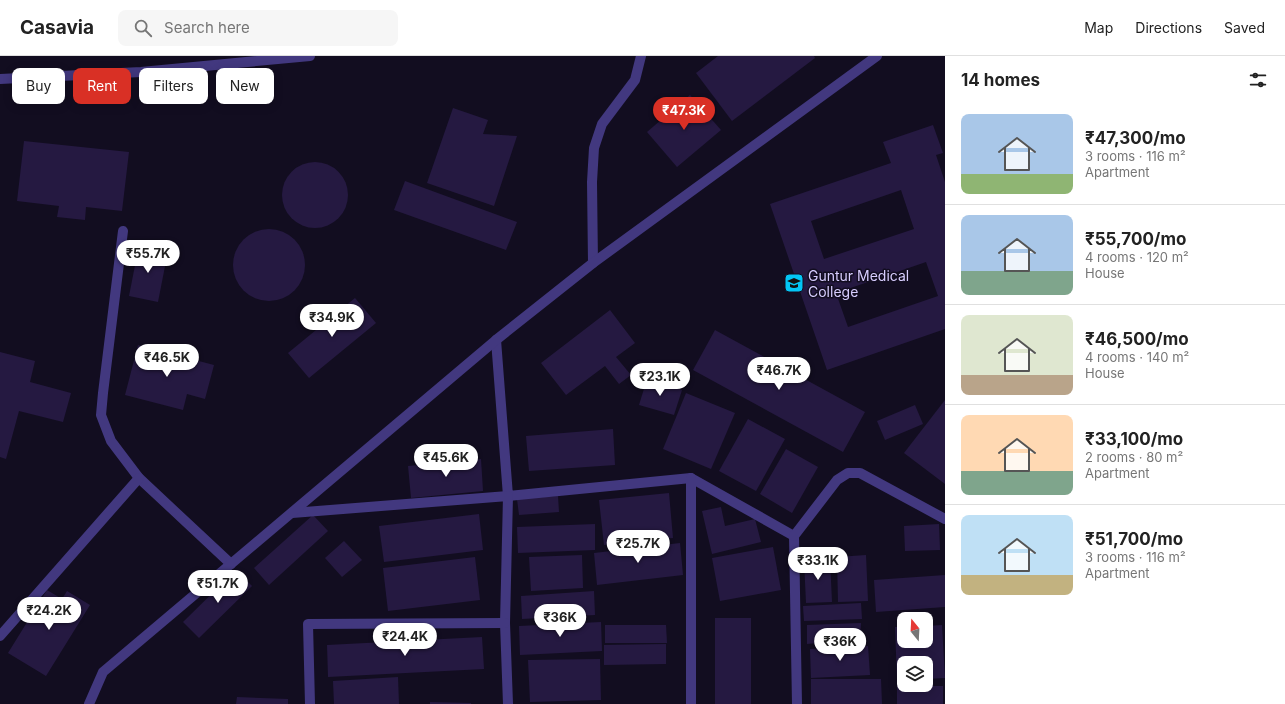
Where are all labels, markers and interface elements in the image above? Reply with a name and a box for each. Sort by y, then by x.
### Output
search box [118,10,398,46]
text: Casavia [20,16,94,39]
icon: search [132,17,154,39]
text: Search here [164,18,250,37]
text: Map [1084,19,1113,36]
text: Directions [1135,19,1202,36]
text: Saved [1224,19,1265,36]
chip: Buy [12,68,65,104]
chip: Rent [73,68,131,104]
chip: Filters [139,68,208,104]
chip: New [216,68,274,104]
icon: filters [1247,69,1269,91]
text: 14 homes [961,70,1040,90]
pin: ₹47.3K [651,97,717,131]
text: ₹47.3K [662,102,706,118]
text: ₹47,300/mo [1085,128,1186,148]
icon: home [993,130,1041,178]
text: 3 rooms · 116 m² [1085,148,1186,164]
text: Apartment [1085,164,1150,180]
text: ₹55,700/mo [1085,229,1186,249]
icon: home [993,231,1041,279]
pin: ₹55.7K [115,240,181,274]
text: ₹55.7K [126,245,170,261]
text: 4 rooms · 120 m² [1085,249,1189,265]
text: House [1085,265,1125,281]
place label: Guntur Medical College [808,267,909,300]
school or university icon: Guntur Medical College [783,272,805,294]
pin: ₹34.9K [299,304,365,338]
text: ₹34.9K [309,309,355,325]
text: ₹46,500/mo [1085,329,1189,349]
icon: home [993,331,1041,379]
pin: ₹46.5K [134,344,200,378]
text: ₹46.5K [144,349,190,365]
text: 4 rooms · 140 m² [1085,349,1189,365]
pin: ₹46.7K [746,357,812,391]
text: ₹46.7K [756,362,802,378]
pin: ₹23.1K [627,363,693,397]
text: House [1085,365,1125,381]
text: ₹23.1K [639,368,681,384]
text: ₹33,100/mo [1085,429,1183,449]
icon: home [993,431,1041,479]
pin: ₹45.6K [413,444,479,478]
text: ₹45.6K [423,449,469,465]
text: 2 rooms · 80 m² [1085,449,1183,465]
text: Apartment [1085,465,1150,481]
text: ₹51,700/mo [1085,529,1183,549]
pin: ₹25.7K [605,530,671,564]
icon: home [993,531,1041,579]
text: ₹25.7K [616,535,660,551]
pin: ₹33.1K [785,547,851,581]
text: 3 rooms · 116 m² [1085,549,1186,565]
text: ₹33.1K [797,552,839,568]
text: Apartment [1085,565,1150,581]
pin: ₹51.7K [185,570,251,604]
text: ₹51.7K [197,575,239,591]
pin: ₹24.2K [16,597,82,631]
text: ₹24.2K [26,602,72,618]
pin: ₹36K [536,604,584,638]
text: ₹36K [543,609,577,625]
north arrow [897,612,933,648]
map controls [897,612,933,692]
pin: ₹24.4K [372,623,438,657]
text: ₹24.4K [382,628,428,644]
pin: ₹36K [816,628,864,662]
text: ₹36K [823,633,857,649]
button: layers [897,656,933,692]

